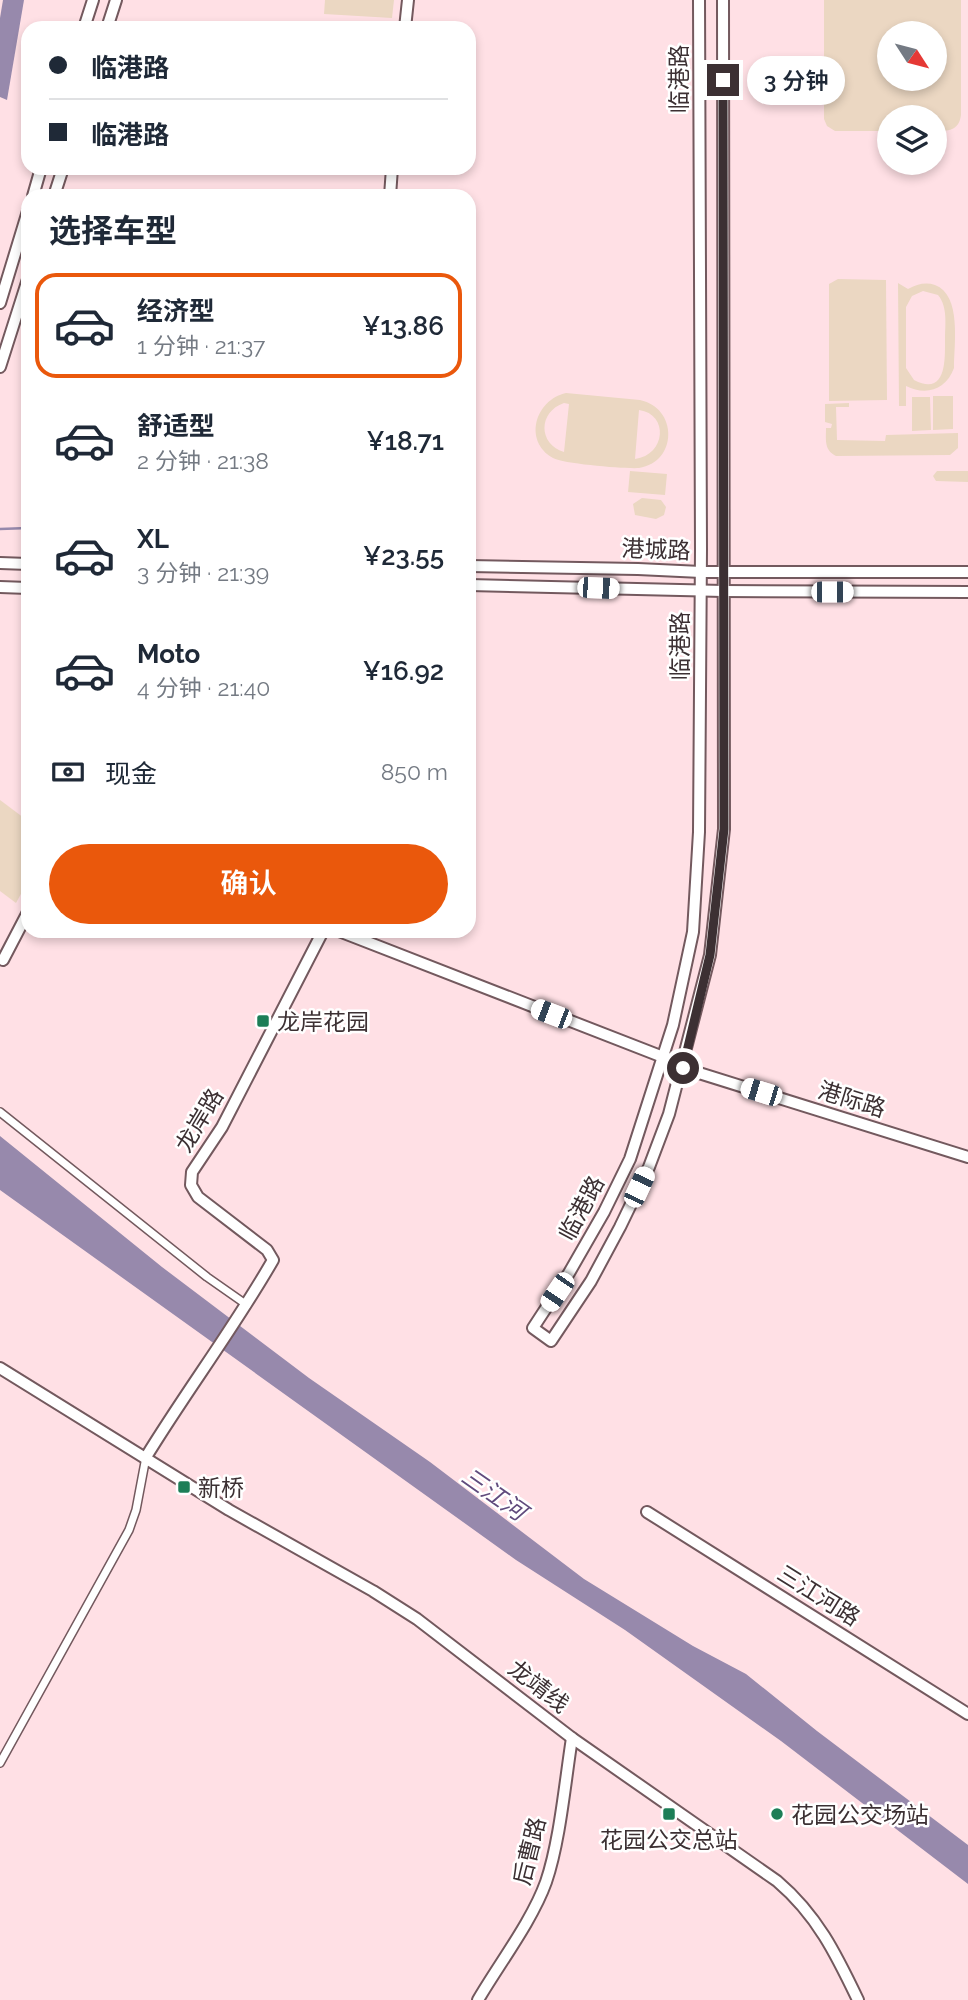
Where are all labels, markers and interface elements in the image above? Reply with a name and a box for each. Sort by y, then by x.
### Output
north arrow [877,21,947,91]
map controls [877,21,947,175]
street label: 临港路 [665,45,692,114]
text: 临港路 [91,53,169,83]
callout: 3 分钟 [748,56,846,104]
route end [707,64,739,96]
text: 3 分钟 [764,67,828,94]
button: layers [877,105,947,175]
text: 临港路 [91,120,169,150]
text: 选择车型 [49,212,177,249]
icon: car [53,294,116,357]
text: 经济型 [137,296,215,326]
text: ¥13.86 [362,311,444,341]
text: 1 分钟 · 21:37 [137,332,265,359]
icon: car [53,409,116,472]
text: 舒适型 [137,411,215,441]
text: ¥18.71 [366,426,444,456]
text: 2 分钟 · 21:38 [137,447,269,474]
icon: car [53,524,116,587]
text: XL [137,524,169,554]
street label: 港城路 [621,534,691,564]
text: ¥23.55 [363,541,444,571]
text: 3 分钟 · 21:39 [137,559,269,586]
car [577,577,620,599]
car [812,582,854,603]
street label: 临港路 [666,612,693,681]
icon: car [53,639,116,702]
text: Moto [137,639,200,669]
text: ¥16.92 [363,656,444,686]
text: 4 分钟 · 21:40 [137,674,270,701]
icon: cash [49,753,87,791]
text: 850 m [381,758,448,785]
text: 现金 [105,759,157,789]
button: 确认 [49,844,448,924]
car [528,997,575,1031]
place label: 龙岸花园 [277,1008,369,1035]
marker: 龙岸花园 [255,1013,271,1029]
route start [667,1052,699,1084]
car [738,1076,785,1108]
street label: 港际路 [815,1076,889,1122]
street label: 龙岸路 [170,1083,228,1157]
car [621,1164,658,1210]
street label: 临港路 [553,1171,609,1245]
car [537,1269,578,1315]
water label: 三江河 [456,1461,535,1529]
place label: 新桥 [198,1474,244,1501]
marker: 新桥 [176,1479,192,1495]
street label: 三江河路 [773,1559,865,1631]
street label: 龙靖线 [504,1654,574,1718]
place label: 花园公交场站 [791,1801,929,1828]
marker: 花园公交总站 [661,1806,677,1822]
marker: 花园公交场站 [769,1806,785,1822]
street label: 后曹路 [508,1814,550,1888]
place label: 花园公交总站 [600,1826,738,1853]

